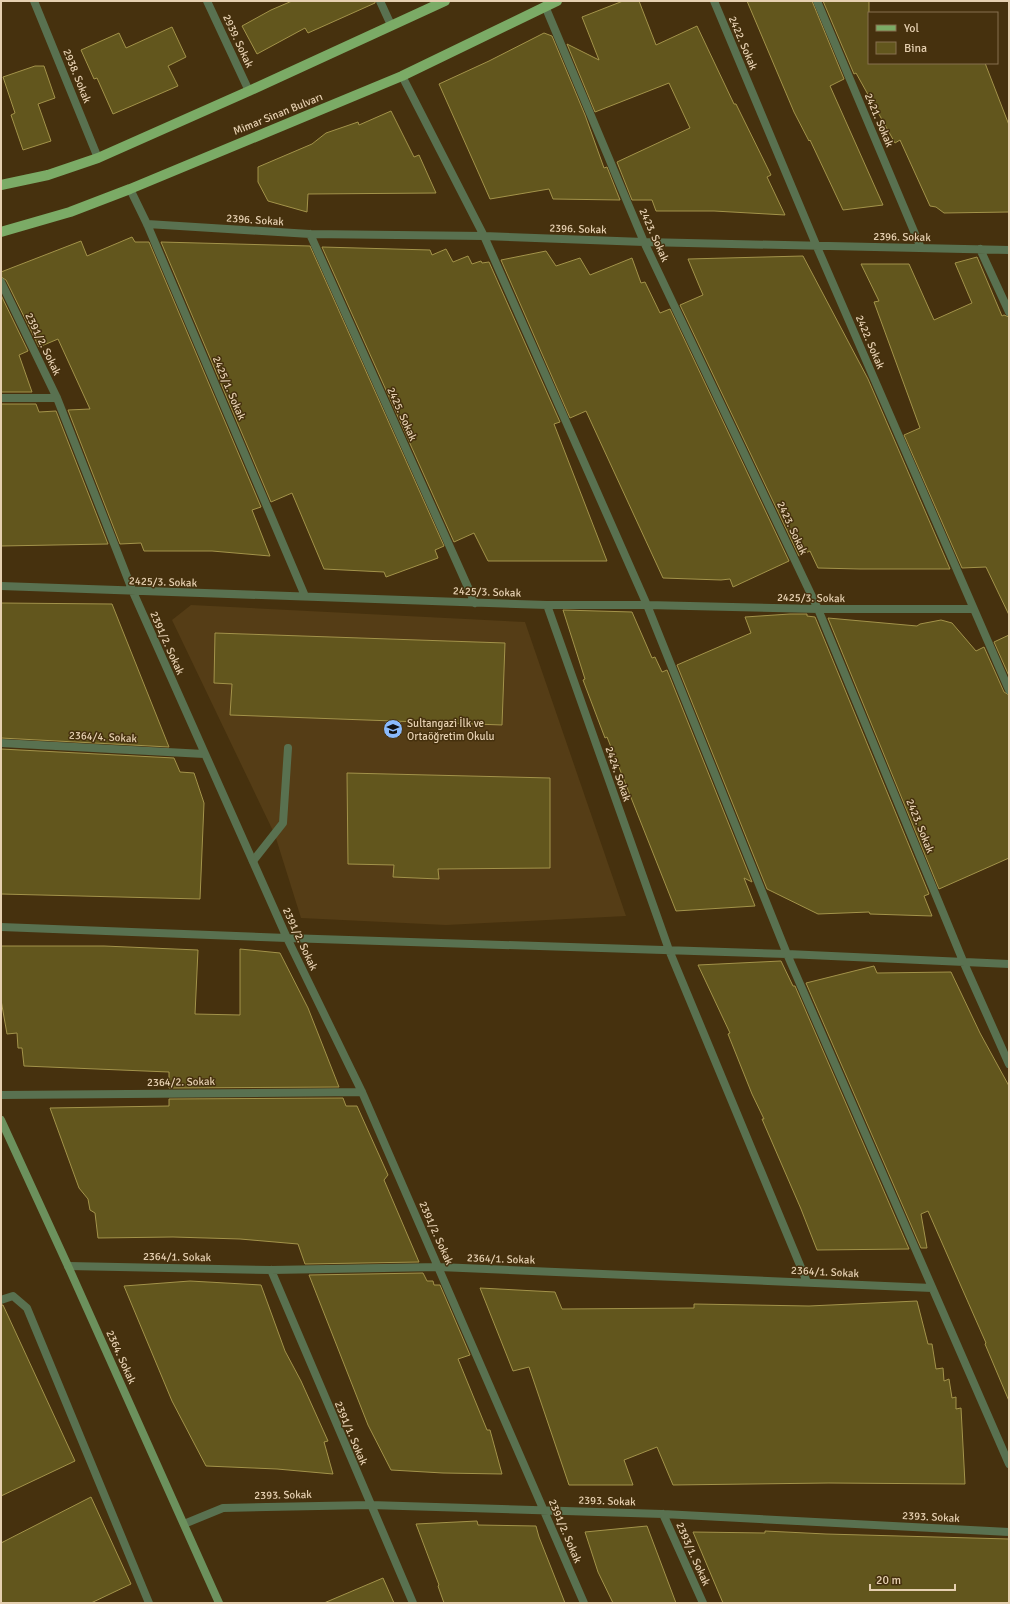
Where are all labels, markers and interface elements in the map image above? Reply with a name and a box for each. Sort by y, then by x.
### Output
street label: 2939. Sokak [220,12,256,70]
legend [868,12,998,64]
street label: 2422. Sokak [726,14,760,72]
text: Yol [904,21,920,36]
text: Bina [904,41,927,56]
street label: 2938. Sokak [60,47,94,106]
street label: Mimar Sinan Bulvarı [231,90,325,138]
street label: 2421. Sokak [862,91,896,149]
street label: 2423. Sokak [636,206,672,264]
street label: 2396. Sokak [226,212,285,229]
street label: 2396. Sokak [549,222,607,237]
street label: 2396. Sokak [873,230,931,244]
street label: 2391/2. Sokak [22,311,64,378]
street label: 2422. Sokak [853,313,887,371]
street label: 2425/1. Sokak [210,354,248,422]
street label: 2425. Sokak [384,385,420,443]
street label: 2423. Sokak [774,499,810,557]
street label: 2425/3. Sokak [129,574,198,590]
street label: 2425/3. Sokak [453,584,522,600]
street label: 2425/3. Sokak [777,591,846,605]
street label: 2391/2. Sokak [147,609,187,677]
place label: Sultangazi İlk ve Ortaöğretim Okulu [407,716,495,743]
school or university icon: Sultangazi İlk ve Ortaöğretim Okulu [382,718,404,740]
street label: 2364/4. Sokak [69,729,138,745]
street label: 2424. Sokak [602,745,634,804]
street label: 2423. Sokak [903,797,937,856]
street label: 2391/2. Sokak [280,905,320,973]
street label: 2364/2. Sokak [147,1075,216,1089]
street label: 2391/2. Sokak [416,1199,456,1267]
street label: 2364/1. Sokak [143,1250,212,1264]
street label: 2364/1. Sokak [467,1251,536,1267]
street label: 2364/1. Sokak [791,1264,860,1280]
street label: 2364. Sokak [103,1328,139,1386]
street label: 2391/1. Sokak [332,1399,370,1467]
street label: 2393. Sokak [254,1488,312,1502]
street label: 2393. Sokak [578,1494,636,1509]
street label: 2391/2. Sokak [546,1497,584,1565]
street label: 2393. Sokak [902,1509,961,1525]
street label: 2393/1. Sokak [673,1520,713,1588]
scale bar [870,1566,955,1592]
text: 20 m [876,1573,901,1588]

